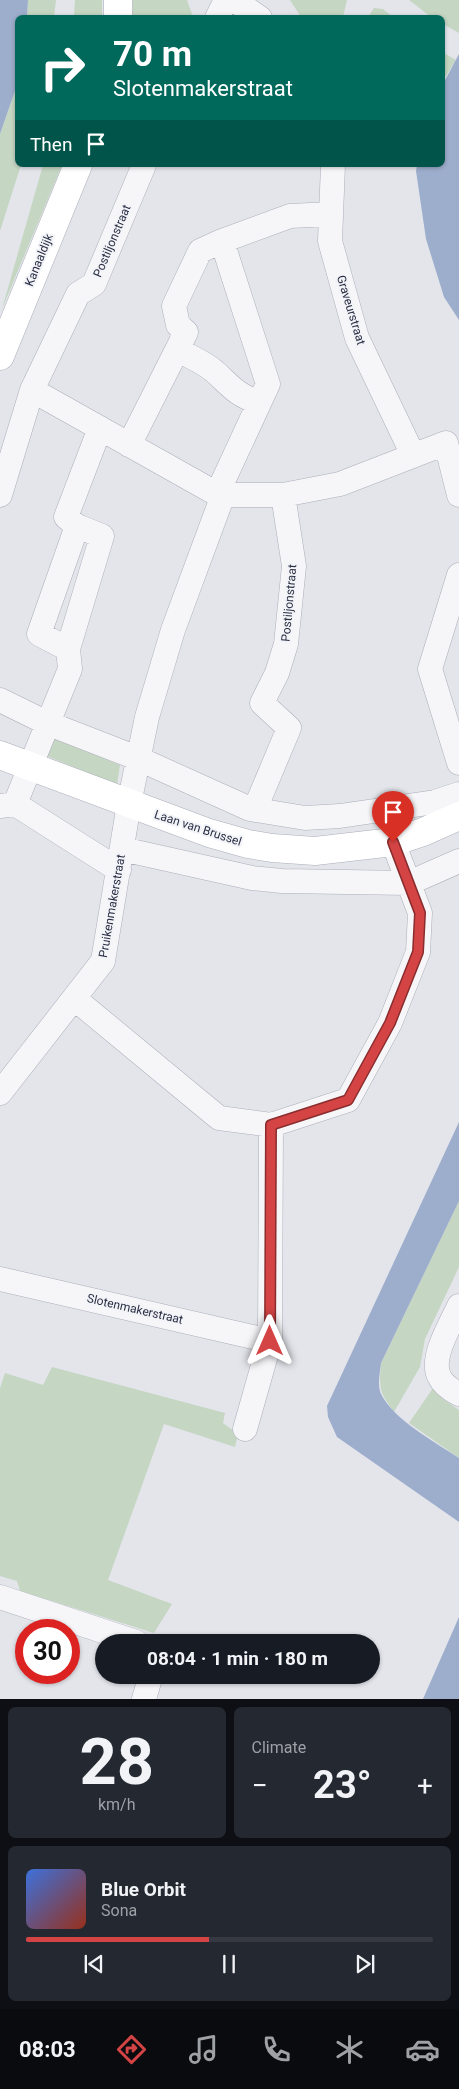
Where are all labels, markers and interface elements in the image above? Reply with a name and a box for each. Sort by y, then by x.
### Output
text: 70 m [113,34,192,75]
icon: right [30,35,95,100]
text: Slotenmakerstraat [113,76,293,101]
icon: arrive [82,130,110,158]
text: Then [30,133,72,156]
street label: Postiljonstraat [90,203,134,279]
street label: Kanaaldijk [22,231,56,288]
street label: Graveurstraat [334,273,368,347]
street label: Postiljonstraat [279,564,299,642]
pin [372,791,414,842]
icon: arrive [379,798,407,826]
street label: Laan van Brussel [153,807,243,849]
street label: Pruikenmakerstraat [96,853,128,959]
street label: Slotenmakerstraat [86,1291,184,1327]
position arrow [243,1314,295,1366]
speed limit sign: 30 [15,1619,80,1684]
text: 08:04 · 1 min · 180 m [147,1647,328,1670]
text: 28 [79,1724,154,1800]
text: Climate [252,1738,306,1757]
text: 23° [313,1763,372,1807]
text: − [252,1769,268,1802]
text: + [417,1769,433,1802]
text: km/h [98,1795,136,1814]
text: Blue Orbit [101,1878,186,1901]
text: Sona [101,1901,137,1920]
icon: previous [80,1950,108,1978]
icon: pause [215,1950,243,1978]
icon: next [351,1950,379,1978]
icon: directions [114,2032,149,2067]
icon: music [186,2032,221,2067]
icon: phone [259,2032,294,2067]
icon: climate [332,2032,367,2067]
icon: car [405,2032,440,2067]
text: 08:03 [19,2037,76,2062]

